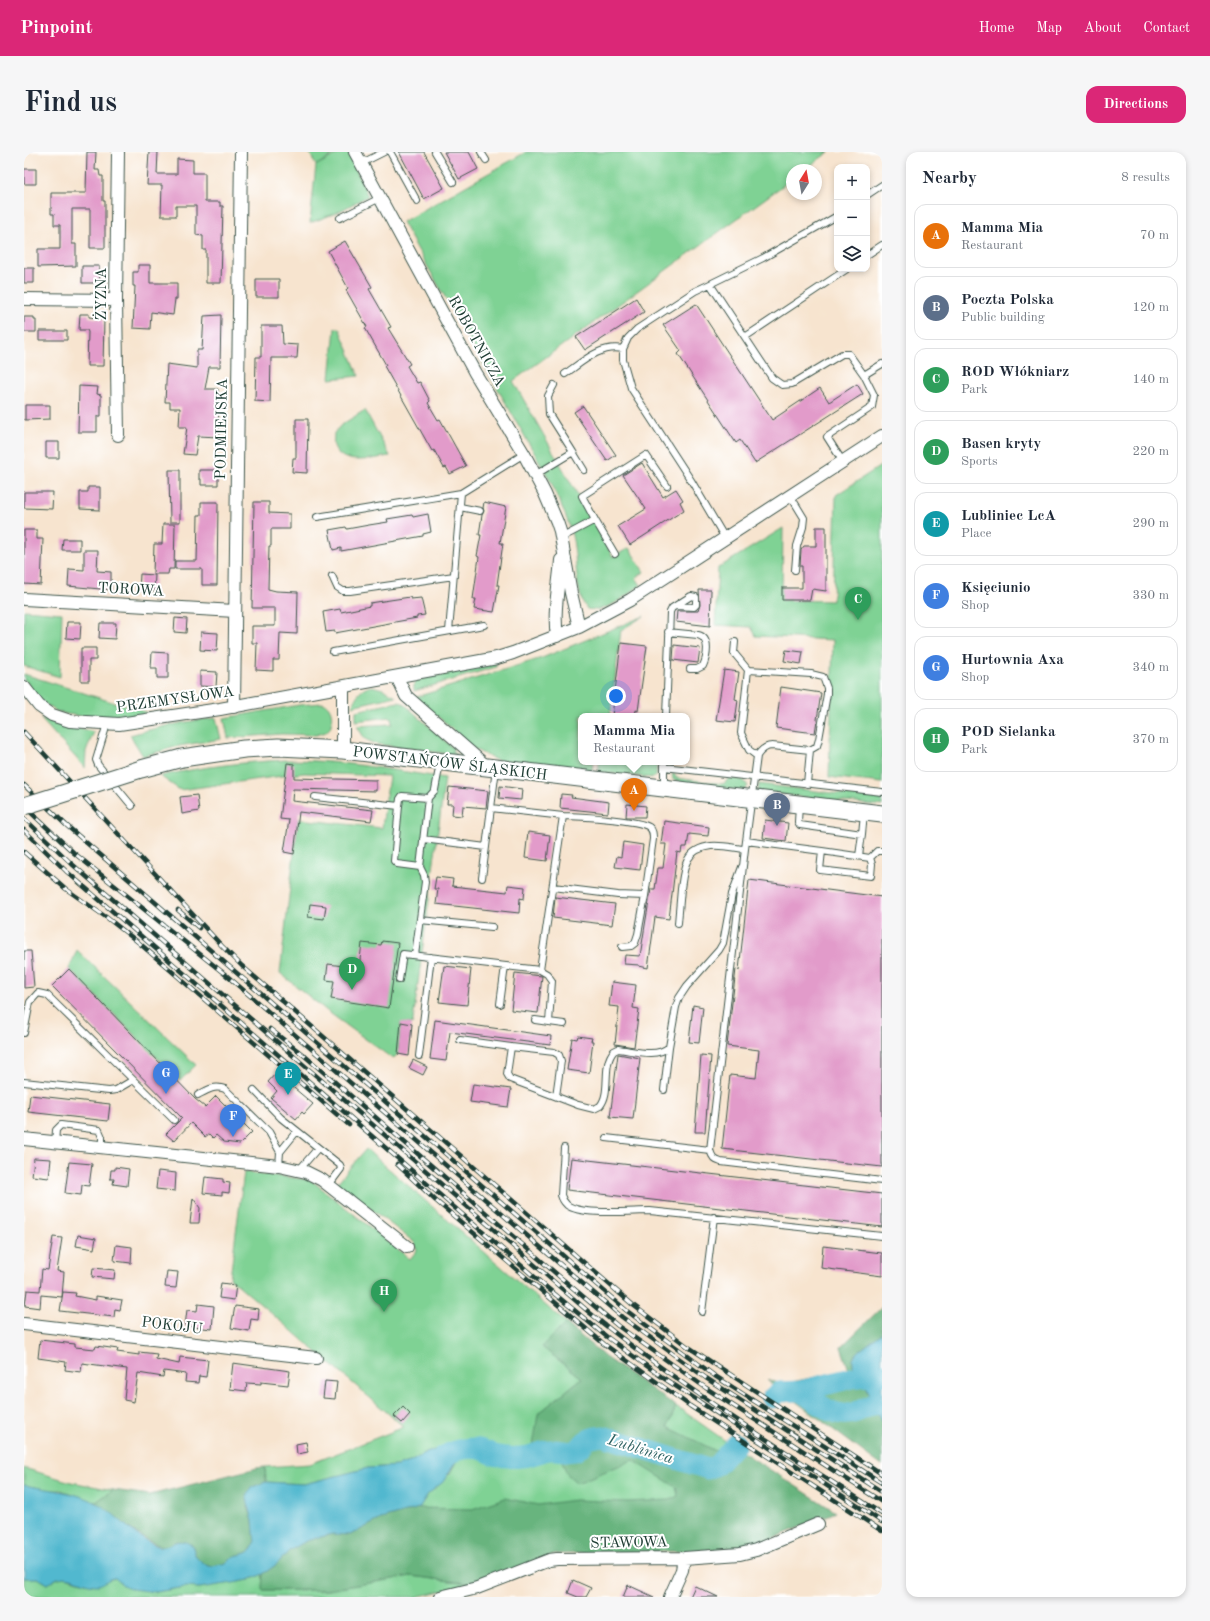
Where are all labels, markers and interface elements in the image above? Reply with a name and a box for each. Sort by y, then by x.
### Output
text: Pinpoint [20,19,93,38]
text: Home [979,21,1014,35]
text: Map [1036,21,1062,35]
text: About [1084,21,1121,35]
text: Contact [1143,21,1190,35]
button: Directions [1086,86,1186,123]
text: Find us [24,90,117,118]
north arrow [786,164,822,200]
map controls [834,164,870,272]
button: + [834,164,870,200]
text: Nearby [922,170,977,187]
text: 8 results [1121,171,1170,184]
button: − [834,200,870,236]
text: Mamma Mia [961,221,1043,236]
text: A [931,229,941,242]
text: 70 m [1140,229,1169,242]
button: layers [834,236,870,272]
text: Restaurant [961,239,1023,252]
street label: ŻYZNA [92,267,110,321]
text: Poczta Polska [961,293,1054,308]
street label: ROBOTNICZA [445,294,507,390]
text: B [931,301,941,314]
text: 120 m [1132,301,1169,314]
text: Public building [961,311,1045,324]
text: ROD Włókniarz [961,365,1069,380]
text: C [932,373,940,386]
text: 140 m [1132,373,1169,386]
street label: PODMIEJSKA [214,378,231,480]
text: Park [961,383,988,396]
text: Basen kryty [961,437,1041,452]
text: D [931,445,941,458]
text: 220 m [1132,445,1169,458]
text: Sports [961,455,998,468]
text: Lubliniec LcA [961,509,1056,524]
text: E [932,517,940,530]
text: 290 m [1132,517,1169,530]
text: Place [961,527,991,540]
street label: TOROWA [97,581,165,600]
text: Księciunio [961,581,1031,596]
pin: C [845,587,871,620]
text: F [932,589,940,602]
text: 330 m [1132,589,1169,602]
text: Shop [961,599,989,612]
text: Hurtownia Axa [961,653,1064,668]
text: G [931,661,941,674]
text: 340 m [1132,661,1169,674]
text: Shop [961,671,989,684]
street label: PRZEMYSŁOWA [115,685,236,716]
your location [606,686,626,706]
popup [578,713,690,765]
text: Mamma Mia [593,724,675,739]
text: POD Sielanka [961,725,1056,740]
text: H [931,733,941,746]
text: 370 m [1132,733,1169,746]
street label: POWSTAŃCÓW ŚLĄSKICH [352,741,549,784]
text: Restaurant [593,742,655,755]
text: Park [961,743,988,756]
pin: A [621,778,647,811]
pin: B [764,793,790,826]
pin: D [339,957,365,990]
pin: G [153,1061,179,1094]
pin: E [275,1062,301,1095]
pin: F [220,1104,246,1137]
pin: H [371,1279,397,1312]
street label: POKOJU [140,1315,204,1338]
water label: Lublinica [605,1432,675,1468]
street label: STAWOWA [590,1535,668,1552]

